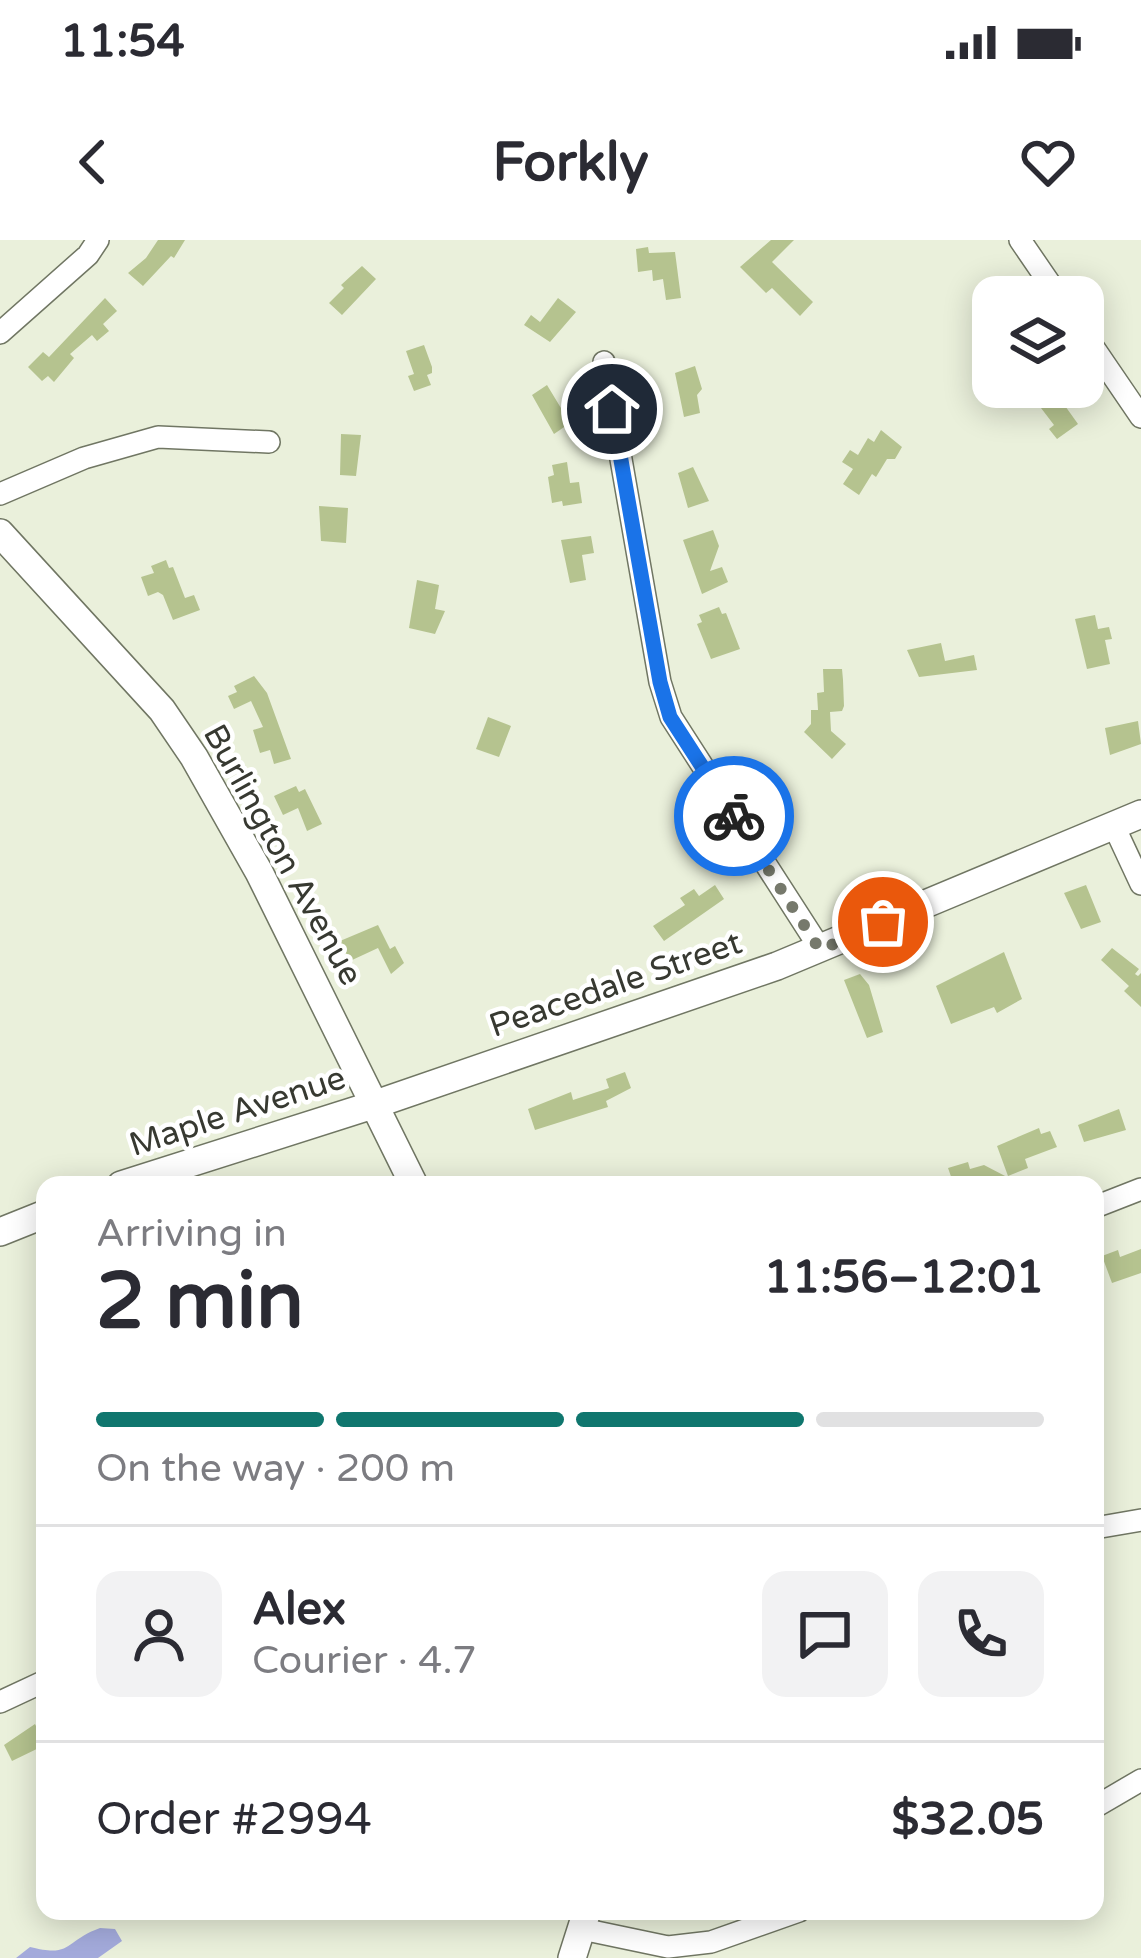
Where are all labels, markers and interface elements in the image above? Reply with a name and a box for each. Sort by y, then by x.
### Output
text: 11:54 [60,15,185,69]
icon: back [60,129,126,195]
icon: heart [1015,129,1081,195]
text: Forkly [492,130,649,195]
map controls [972,276,1104,408]
button: layers [972,276,1104,408]
pin [561,358,663,460]
icon: home [579,376,645,442]
street label: Burlington Avenue [195,718,371,992]
courier [674,756,794,876]
icon: bike [701,783,767,849]
pin [832,871,934,973]
icon: bag [850,889,916,955]
street label: Peacedale Street [484,923,747,1046]
street label: Maple Avenue [125,1058,350,1165]
text: Arriving in [96,1210,287,1257]
text: 11:56–12:01 [764,1251,1044,1305]
text: 2 min [96,1255,304,1349]
text: On the way · 200 m [96,1445,455,1492]
button: person [96,1571,222,1697]
button: chat [762,1571,888,1697]
button: phone [918,1571,1044,1697]
text: Alex [252,1583,346,1637]
text: Courier · 4.7 [252,1637,477,1684]
text: Order #2994 [96,1793,372,1847]
text: $32.05 [892,1793,1044,1847]

